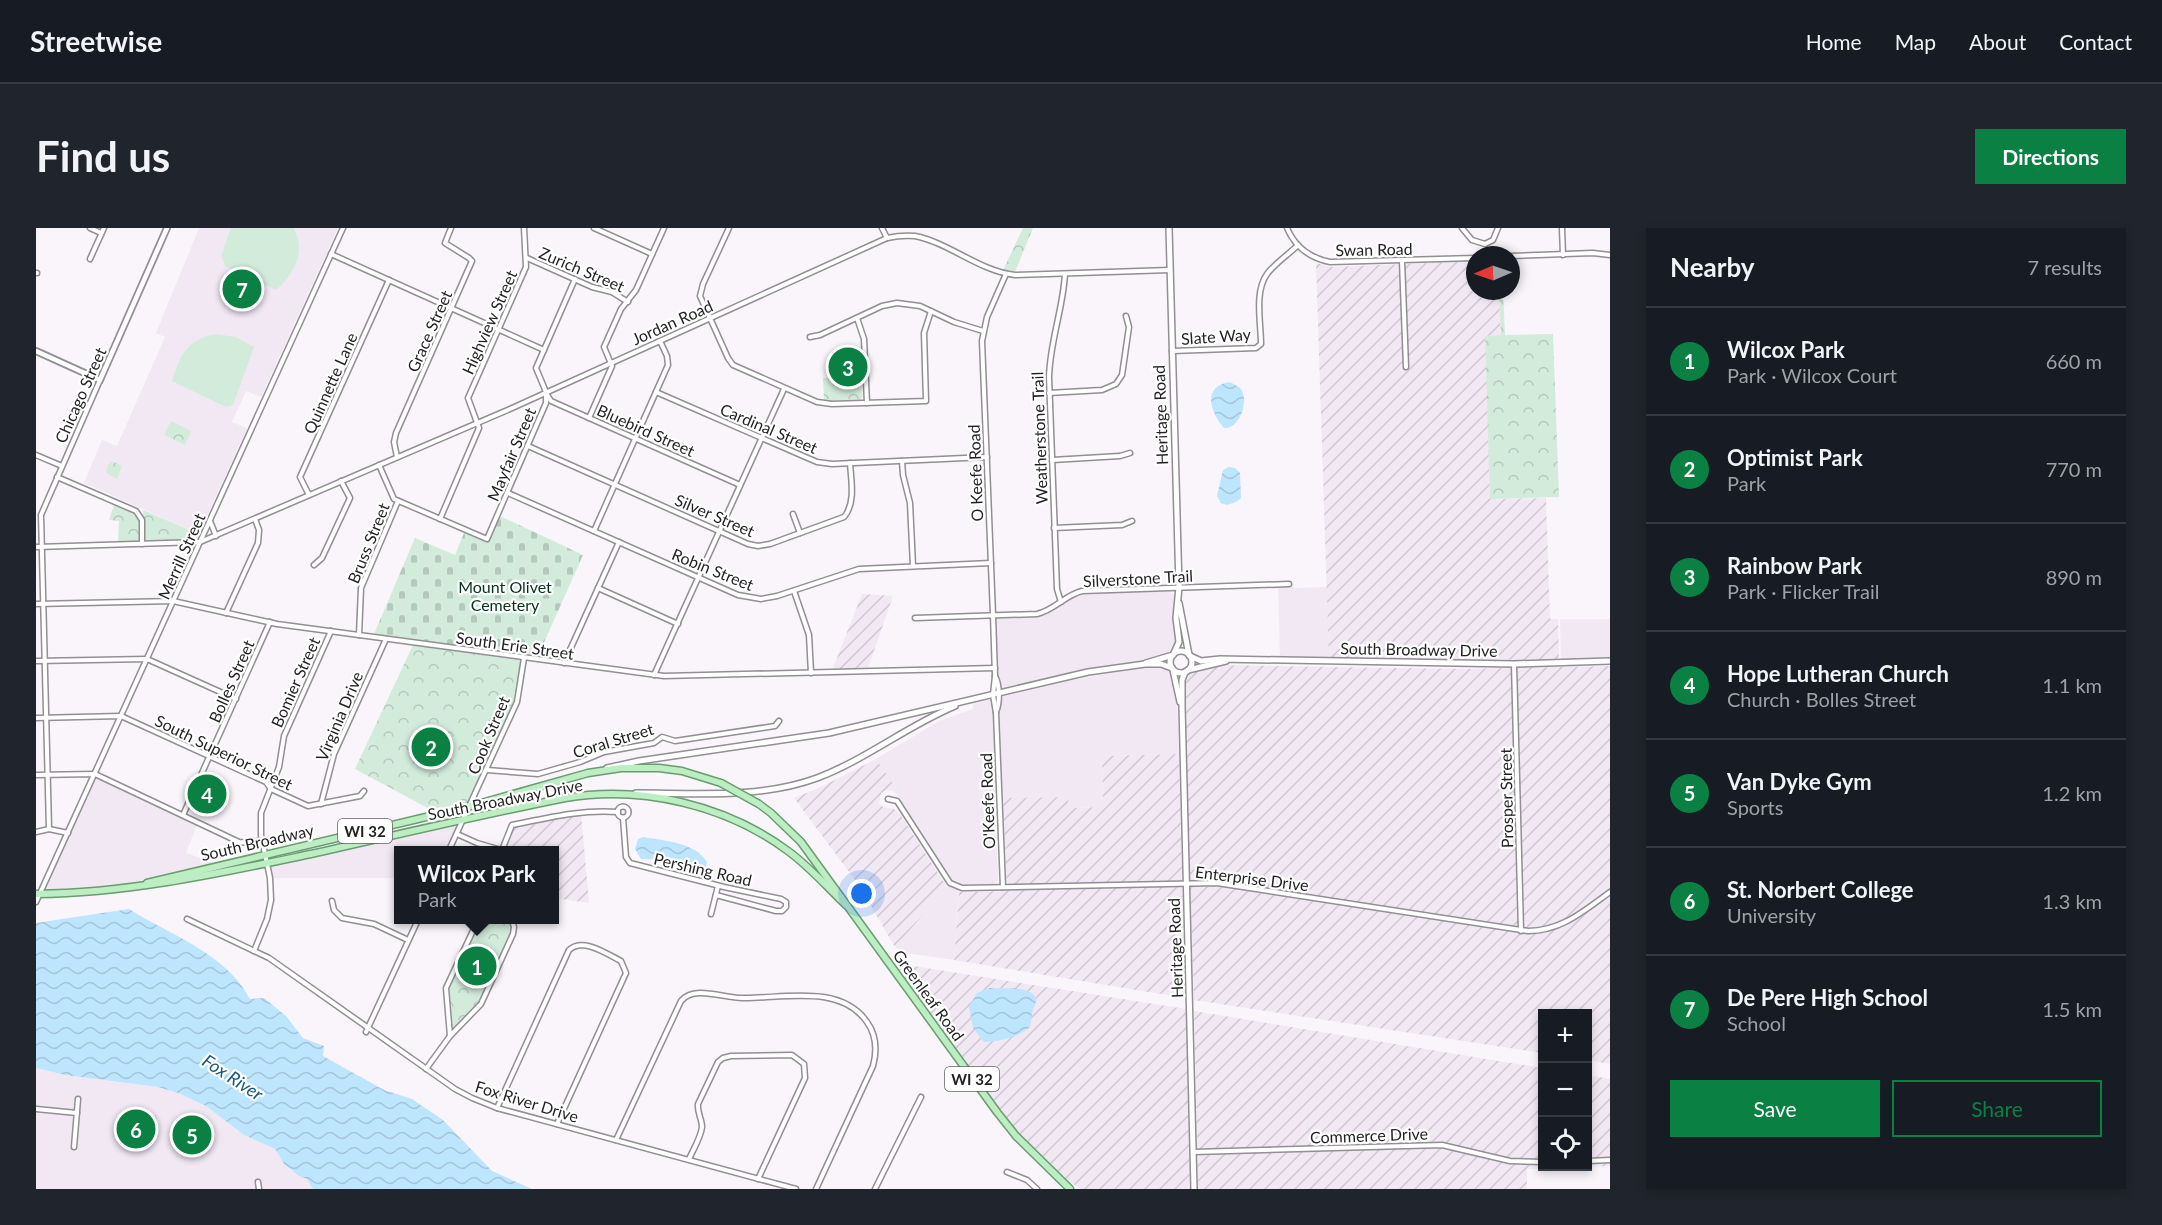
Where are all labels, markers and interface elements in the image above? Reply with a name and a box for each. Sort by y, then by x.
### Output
text: Streetwise [30,24,162,58]
text: Home [1806,29,1862,54]
text: Map [1895,29,1936,54]
text: About [1969,29,2026,54]
text: Contact [2059,29,2132,54]
button: Directions [1975,129,2126,184]
text: Find us [36,131,170,181]
street label: Swan Road [1335,239,1413,259]
street label: Zurich Street [537,243,628,296]
north arrow [1466,246,1520,300]
text: Nearby [1670,251,1755,283]
text: 7 results [2027,255,2102,279]
pin: 7 [222,266,262,312]
street label: Highview Street [458,267,521,377]
street label: Grace Street [403,287,456,375]
street label: Jordan Road [629,296,715,348]
street label: Slate Way [1180,324,1252,348]
street label: Quinnette Lane [299,329,361,437]
text: Wilcox Park [1727,336,1845,363]
street label: Chicago Street [50,344,110,446]
pin: 3 [828,344,868,390]
text: 1 [1684,349,1695,373]
text: 660 m [2046,349,2102,373]
text: Park · Wilcox Court [1727,363,1897,387]
street label: Heritage Road [1149,365,1171,465]
street label: Weatherstone Trail [1027,371,1051,505]
street label: Cardinal Street [717,399,821,457]
street label: Bluebird Street [594,400,698,460]
street label: Mayfair Street [483,404,539,504]
street label: O Keefe Road [964,424,986,522]
text: Optimist Park [1727,444,1863,471]
text: 2 [1684,457,1695,481]
text: 770 m [2046,457,2102,481]
text: Park [1727,471,1766,495]
street label: Silver Street [672,490,758,540]
street label: Bruss Street [343,500,393,586]
street label: Merrill Street [154,510,209,602]
street label: Robin Street [669,544,757,594]
text: Rainbow Park [1727,552,1862,579]
text: 3 [1684,565,1695,589]
text: 890 m [2046,565,2102,589]
street label: Silverstone Trail [1083,566,1193,590]
park label: Mount Olivet Cemetery [458,577,552,614]
text: Park · Flicker Trail [1727,579,1879,603]
street label: South Erie Street [455,627,575,663]
street label: Bomier Street [267,634,323,730]
street label: Bolles Street [204,636,258,725]
street label: South Broadway Drive [1340,638,1498,660]
text: Hope Lutheran Church [1727,660,1949,687]
street label: Virginia Drive [312,668,366,764]
text: 4 [1684,673,1695,697]
text: 1.1 km [2042,673,2102,697]
text: Church · Bolles Street [1727,687,1916,711]
street label: Cook Street [463,693,513,777]
street label: South Superior Street [152,710,296,794]
street label: Coral Street [570,719,656,761]
pin: 2 [412,724,450,770]
street label: Prosper Street [1496,748,1516,848]
street label: O'Keefe Road [976,753,998,849]
text: Van Dyke Gym [1727,768,1872,795]
pin: 4 [188,772,226,816]
street label: South Broadway Drive [426,775,584,823]
text: 5 [1684,781,1695,805]
text: 1.2 km [2042,781,2102,805]
text: Sports [1727,795,1783,819]
road number: WI 32 [338,819,392,843]
street label: South Broadway [199,820,316,864]
popup [394,846,559,924]
street label: Pershing Road [652,849,754,889]
text: Wilcox Park [418,860,535,887]
street label: Enterprise Drive [1194,862,1310,894]
text: St. Norbert College [1727,876,1914,903]
your location [847,879,876,908]
text: Park [418,887,457,911]
text: 6 [1684,889,1695,913]
text: 1.3 km [2042,889,2102,913]
street label: Heritage Road [1164,898,1186,998]
text: University [1727,903,1816,927]
pin: 1 [458,944,496,988]
street label: Greenleaf Road [890,946,968,1044]
text: De Pere High School [1727,984,1928,1011]
text: 7 [1684,997,1695,1021]
text: 1.5 km [2042,997,2102,1021]
map controls [1538,1009,1592,1171]
button: + [1538,1009,1592,1063]
text: School [1727,1011,1786,1035]
water label: Fox River [199,1049,268,1105]
button: − [1538,1063,1592,1117]
road number: WI 32 [945,1067,999,1091]
street label: Fox River Drive [473,1076,581,1126]
button: Save [1670,1080,1880,1137]
button: Share [1892,1080,2102,1137]
pin: 6 [116,1106,156,1152]
pin: 5 [172,1112,212,1158]
button: locate [1538,1117,1592,1171]
street label: Commerce Drive [1310,1123,1428,1147]

